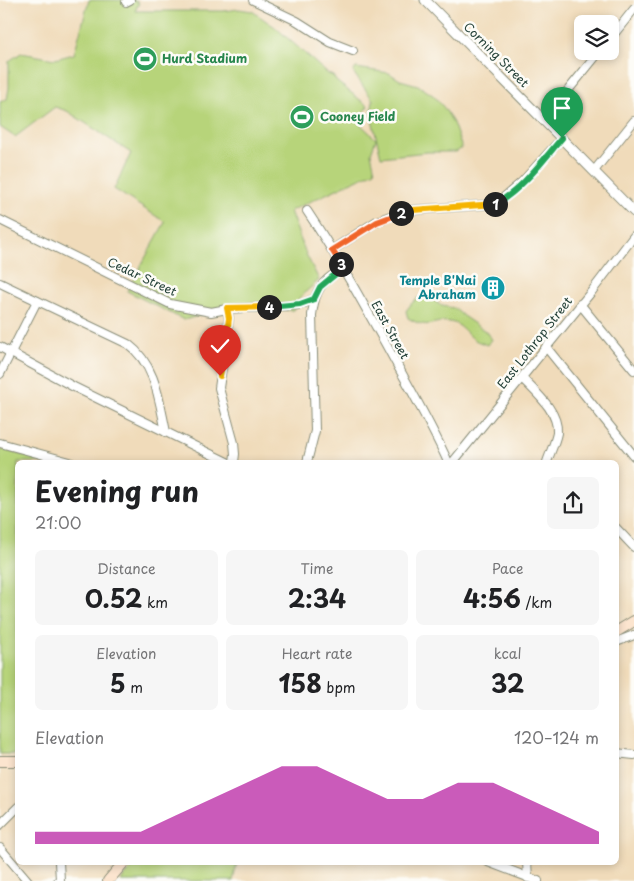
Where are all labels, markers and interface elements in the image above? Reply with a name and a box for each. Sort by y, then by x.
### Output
map controls [574,15,619,60]
button: layers [574,15,619,60]
street label: Corning Street [460,18,534,91]
sports icon: Hurd Stadium [132,46,158,72]
place label: Hurd Stadium [162,49,247,67]
pin [541,87,583,138]
icon: arrive [548,94,576,122]
sports icon: Cooney Field [289,104,315,130]
place label: Cooney Field [320,107,396,125]
pin: 1 [482,192,508,216]
text: 1 [492,194,499,215]
pin: 2 [388,200,414,226]
text: 2 [397,203,406,224]
street label: Cedar Street [105,252,180,300]
pin: 3 [328,252,354,276]
text: 3 [337,254,346,275]
place label: Temple B'Nai Abraham [399,271,476,303]
building icon: Temple B'Nai Abraham [480,275,506,301]
street label: East Lothrop Street [492,292,576,392]
pin: 4 [256,294,282,320]
text: 4 [265,297,274,318]
street label: East Street [367,297,414,362]
pin [199,325,241,376]
icon: check [206,332,234,360]
text: Evening run [35,469,199,512]
button: share [547,477,599,529]
text: 21:00 [35,510,82,534]
text: Distance [97,558,156,579]
text: Time [300,558,334,579]
text: Pace [492,558,523,579]
text: 0.52 [85,579,142,617]
text: 2:34 [288,579,346,617]
text: 4:56 [463,579,521,617]
text: km [142,592,168,613]
text: /km [521,592,552,613]
text: Elevation [96,643,157,664]
text: Heart rate [282,643,352,664]
text: kcal [494,643,522,664]
text: 5 [110,664,126,702]
text: 158 [278,664,322,702]
text: 32 [491,664,524,702]
text: m [126,677,143,698]
text: bpm [322,677,356,698]
text: Elevation [35,725,104,749]
text: 120–124 m [514,725,599,749]

